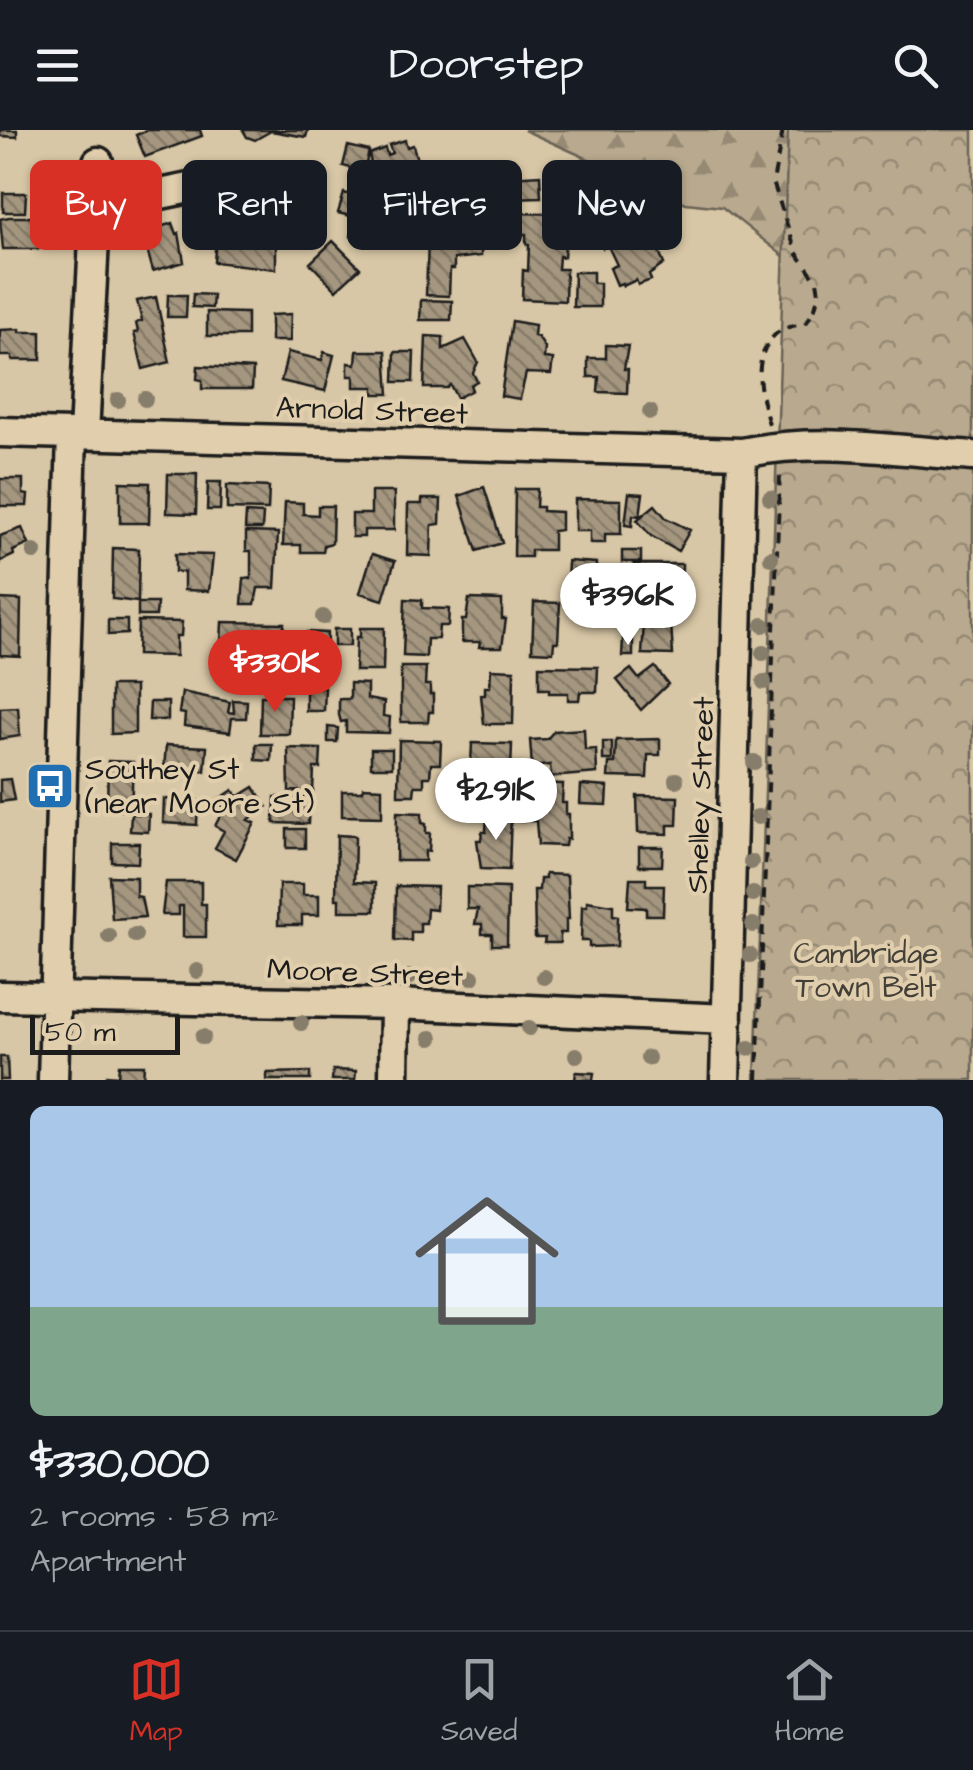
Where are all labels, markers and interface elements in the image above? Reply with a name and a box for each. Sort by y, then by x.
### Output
text: Doorstep [389,34,584,96]
icon: menu [30,38,85,93]
icon: search [888,38,943,93]
chip: Buy [30,160,162,250]
chip: Rent [182,160,327,250]
chip: Filters [347,160,522,250]
chip: New [542,160,682,250]
street label: Arnold Street [275,387,469,435]
pin: $396K [558,563,698,648]
text: $396K [582,573,674,618]
pin: $330K [205,630,345,715]
text: $330K [230,640,320,685]
street label: Shelley Street [677,696,726,894]
place label: Southey St (near Moore St) [85,749,314,825]
pin: $291K [426,758,566,843]
bus stop icon: Southey St (near Moore St) [24,760,76,812]
text: $291K [457,768,535,813]
park label: Cambridge Town Belt [794,933,938,1009]
street label: Moore Street [266,949,464,997]
scale bar [30,1010,180,1054]
text: 50 m [45,1013,116,1052]
icon: home [397,1171,577,1351]
text: $330,000 [30,1436,210,1494]
text: 2 rooms · 58 m² [30,1494,279,1539]
text: Apartment [30,1539,186,1584]
tab: Map [129,1652,184,1751]
tab: Saved [441,1652,517,1751]
tab: Home [775,1652,844,1751]

